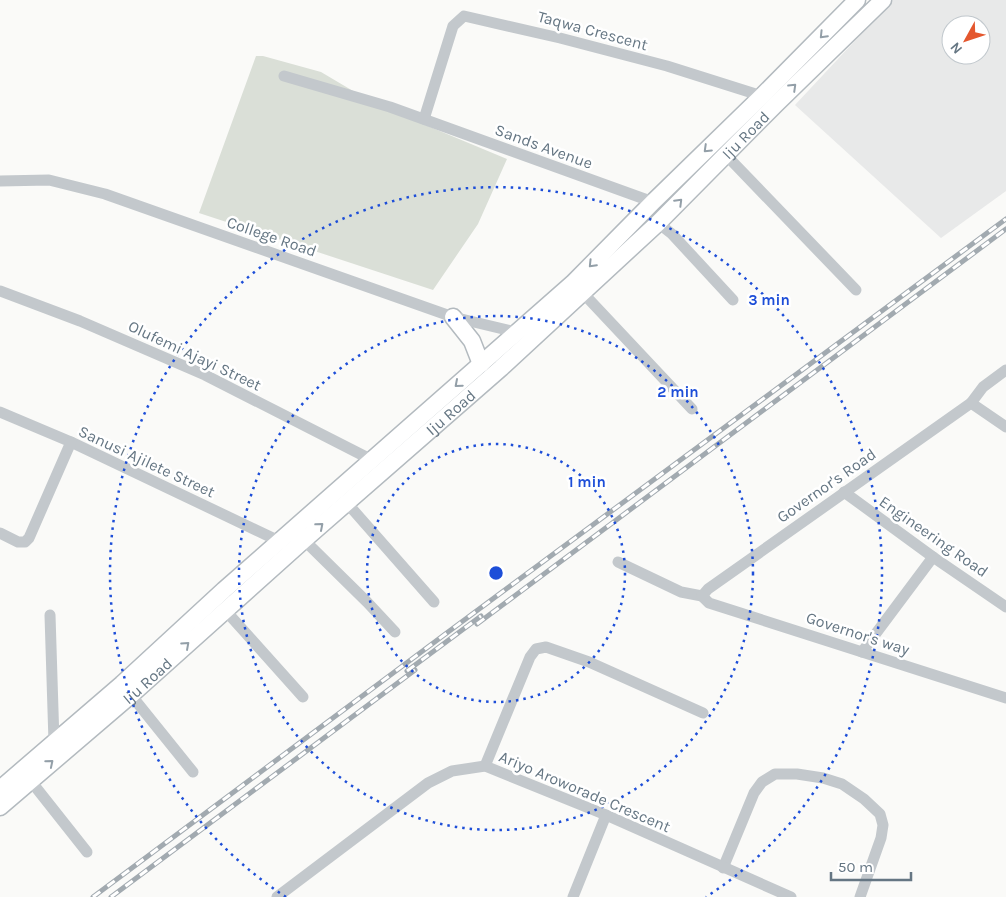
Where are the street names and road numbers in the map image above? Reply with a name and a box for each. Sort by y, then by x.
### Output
street label: Taqwa Crescent [536,7,650,54]
street label: Iju Road [718,107,774,163]
street label: Sands Avenue [492,120,595,173]
street label: College Road [224,212,319,261]
street label: Olufemi Ajayi Street [125,316,264,395]
street label: Iju Road [422,386,480,439]
street label: Sanusi Ajilete Street [76,421,218,501]
street label: Governor's Road [773,444,879,527]
street label: Engineering Road [876,492,992,581]
street label: Governor's way [804,608,912,659]
street label: Iju Road [119,654,176,708]
street label: Ariyo Aroworade Crescent [496,747,673,836]

